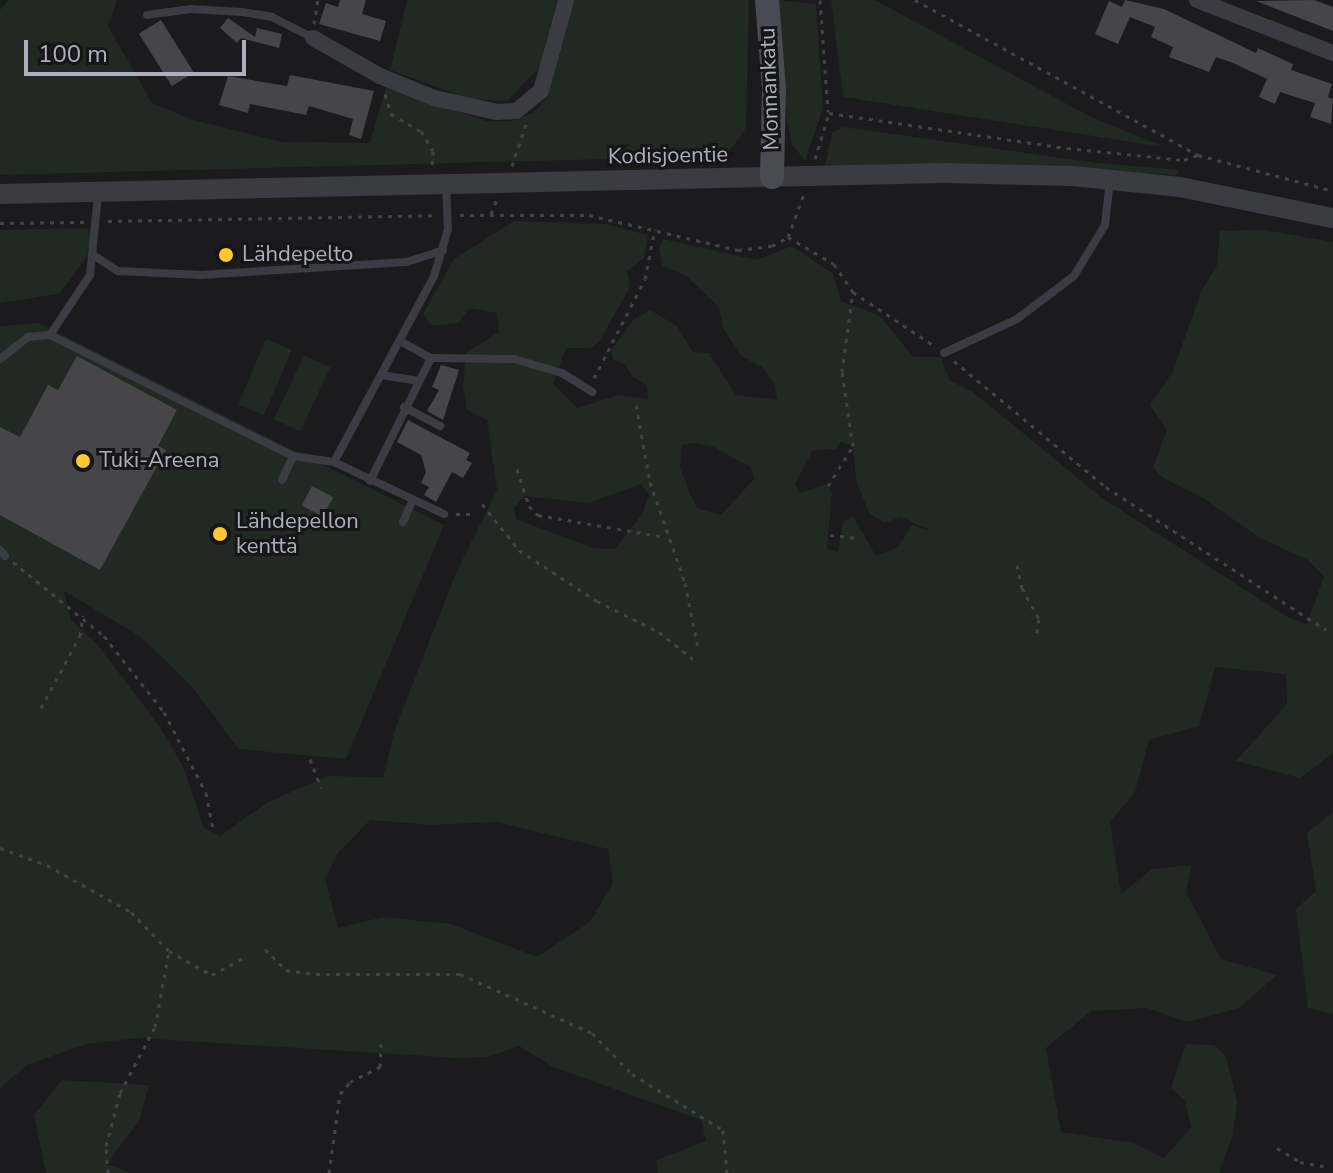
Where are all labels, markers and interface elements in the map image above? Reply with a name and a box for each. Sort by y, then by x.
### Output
scale bar [28,24,250,74]
street label: Monnankatu [755,27,785,151]
text: 100 m [38,38,108,70]
street label: Kodisjoentie [608,142,728,170]
place label: Lähdepelto [242,242,353,268]
marker: Lähdepelto [217,246,235,264]
place label: Tuki-Areena [99,448,219,474]
marker: Tuki-Areena [74,452,92,470]
place label: Lähdepellon kenttä [236,508,359,560]
marker: Lähdepellon kenttä [211,525,229,543]

